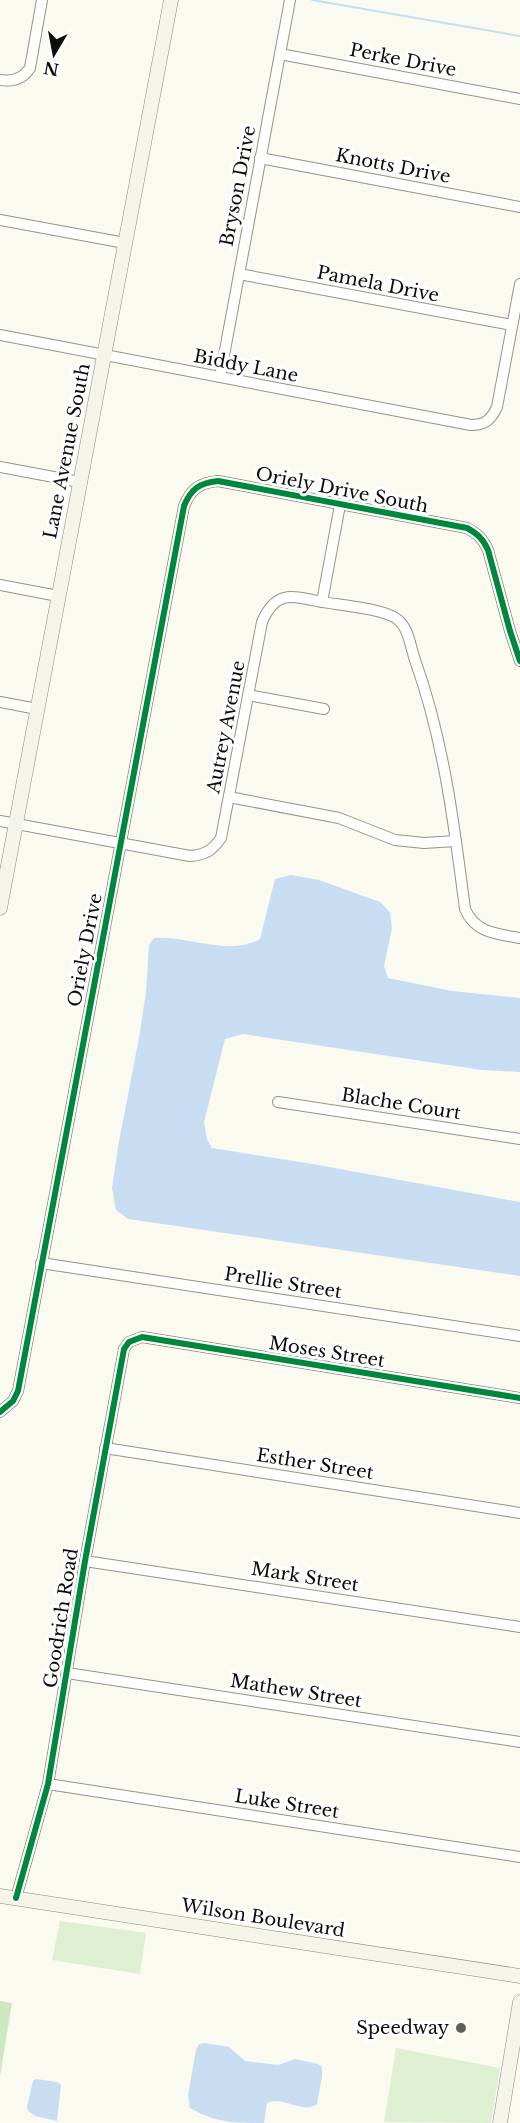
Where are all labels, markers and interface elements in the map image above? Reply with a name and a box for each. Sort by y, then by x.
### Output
north arrow [24,24,84,84]
street label: Perke Drive [348,39,458,81]
text: N [42,58,61,80]
street label: Bryson Drive [216,124,260,248]
street label: Knotts Drive [334,144,452,188]
street label: Pamela Drive [315,261,441,307]
street label: Biddy Lane [192,345,300,387]
street label: Lane Avenue South [39,361,95,541]
street label: Oriely Drive South [254,462,430,518]
street label: Autrey Avenue [202,659,250,796]
street label: Oriely Drive [63,891,107,1009]
street label: Blache Court [340,1084,463,1124]
street label: Prellie Street [223,1263,343,1303]
street label: Moses Street [268,1332,387,1372]
street label: Esther Street [255,1444,375,1484]
street label: Goodrich Road [39,1547,83,1689]
street label: Mark Street [250,1558,360,1596]
street label: Mathew Street [229,1670,364,1712]
street label: Luke Street [233,1785,341,1823]
street label: Wilson Boulevard [179,1894,346,1942]
place label: Speedway [356,2017,449,2039]
marker: Speedway [454,2021,468,2035]

